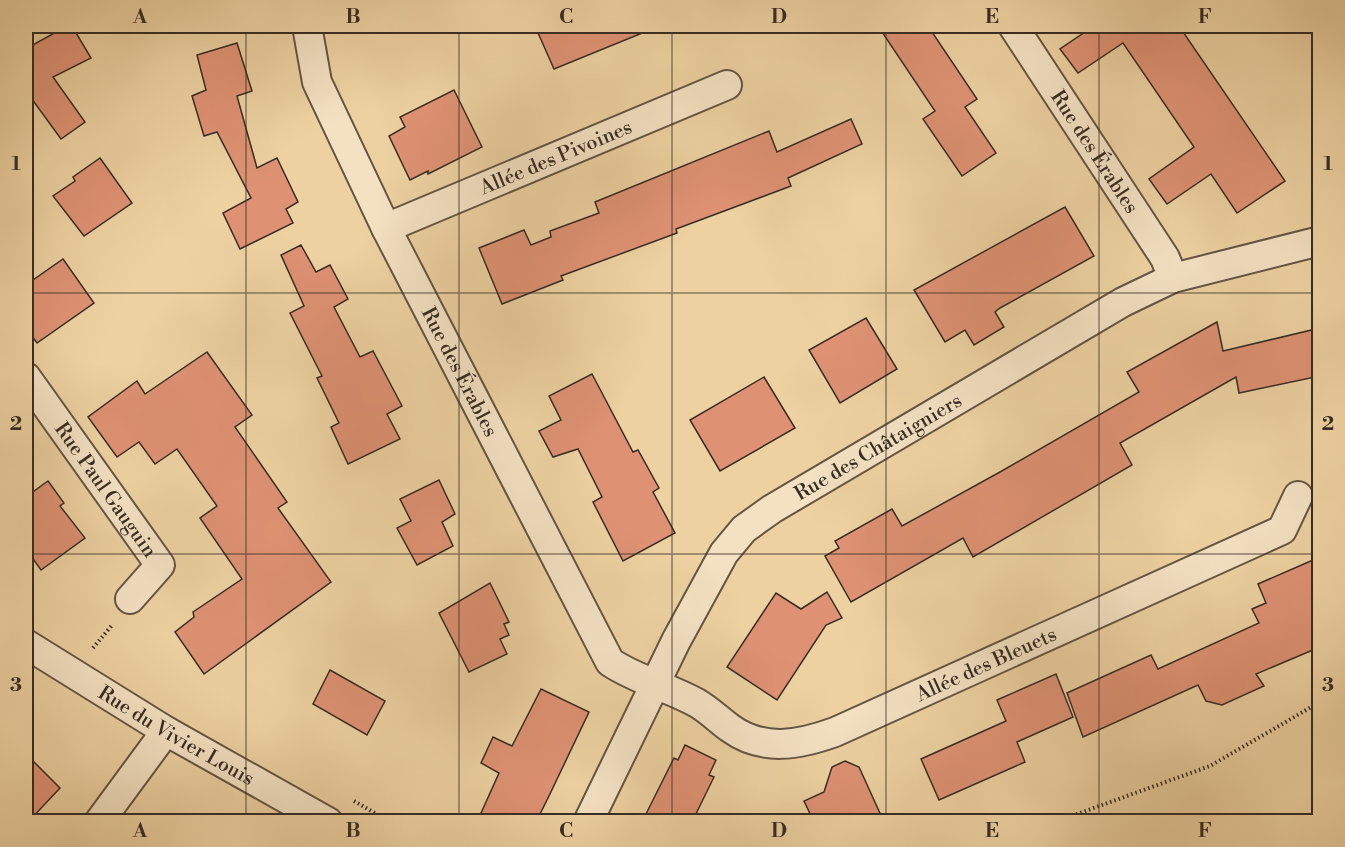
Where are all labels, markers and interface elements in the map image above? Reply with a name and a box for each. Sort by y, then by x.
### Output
text: A [132,5,148,30]
text: B [345,5,361,30]
text: C [559,5,573,30]
text: D [771,5,787,30]
text: E [985,5,999,30]
text: F [1198,5,1212,30]
street label: Rue des Érables [1044,86,1143,219]
street label: Allée des Pivoines [475,115,636,202]
text: 1 [11,152,21,177]
text: 1 [1323,152,1333,177]
street label: Rue des Érables [415,303,503,441]
street label: Rue des Châtaigniers [790,389,967,507]
text: 2 [10,412,22,437]
text: 2 [1322,412,1334,437]
street label: Rue Paul Gauguin [48,418,162,563]
street label: Allée des Bleuets [911,623,1061,708]
text: 3 [10,673,22,698]
text: 3 [1322,673,1334,698]
street label: Rue du Vivier Louis [93,681,258,792]
text: A [132,819,148,844]
text: B [345,819,361,844]
text: C [559,819,573,844]
text: D [771,819,787,844]
text: E [985,819,999,844]
text: F [1198,819,1212,844]

